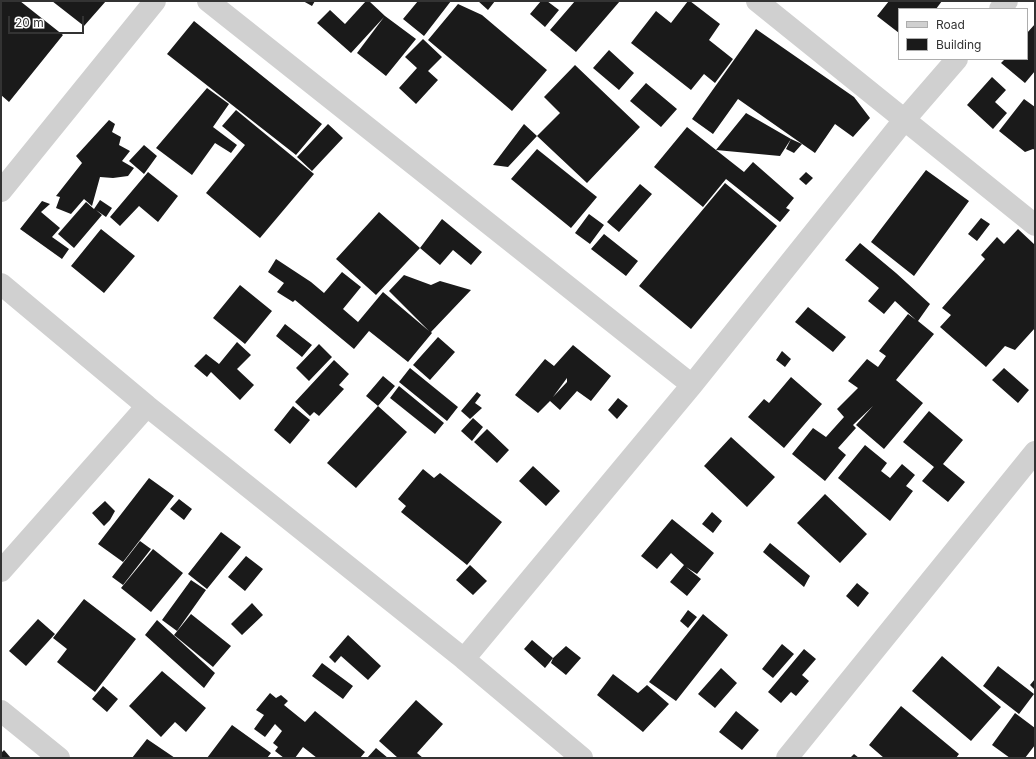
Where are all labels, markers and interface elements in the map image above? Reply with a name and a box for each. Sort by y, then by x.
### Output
scale bar [10,8,86,34]
legend [898,8,1028,60]
text: 20 m [15,15,44,30]
text: Road [936,17,965,32]
text: Building [936,37,981,52]

